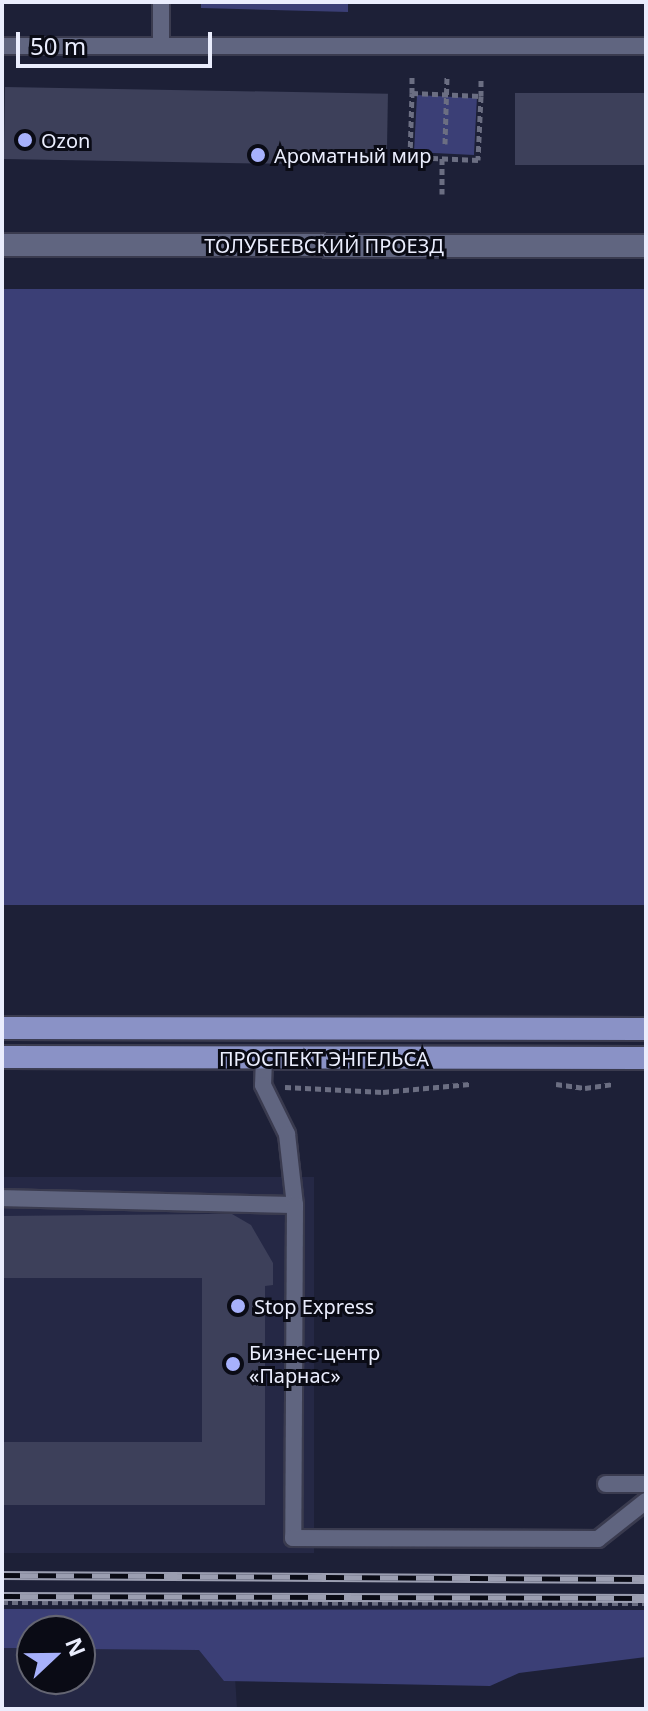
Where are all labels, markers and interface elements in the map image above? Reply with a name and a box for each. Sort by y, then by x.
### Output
scale bar [20,16,216,66]
text: 50 m [30,29,86,62]
place label: Ozon [41,128,90,152]
marker: Ozon [16,131,34,149]
place label: Ароматный мир [274,143,431,167]
marker: Ароматный мир [249,146,267,164]
street label: ТОЛУБЕЕВСКИЙ ПРОЕЗД [204,233,444,257]
street label: ПРОСПЕКТ ЭНГЕЛЬСА [219,1046,429,1070]
place label: Stop Express [254,1294,374,1318]
marker: Stop Express [229,1297,247,1315]
place label: Бизнес-центр «Парнас» [249,1340,380,1387]
marker: Бизнес-центр «Парнас» [224,1355,242,1373]
north arrow [16,1615,96,1695]
text: N [59,1633,94,1661]

